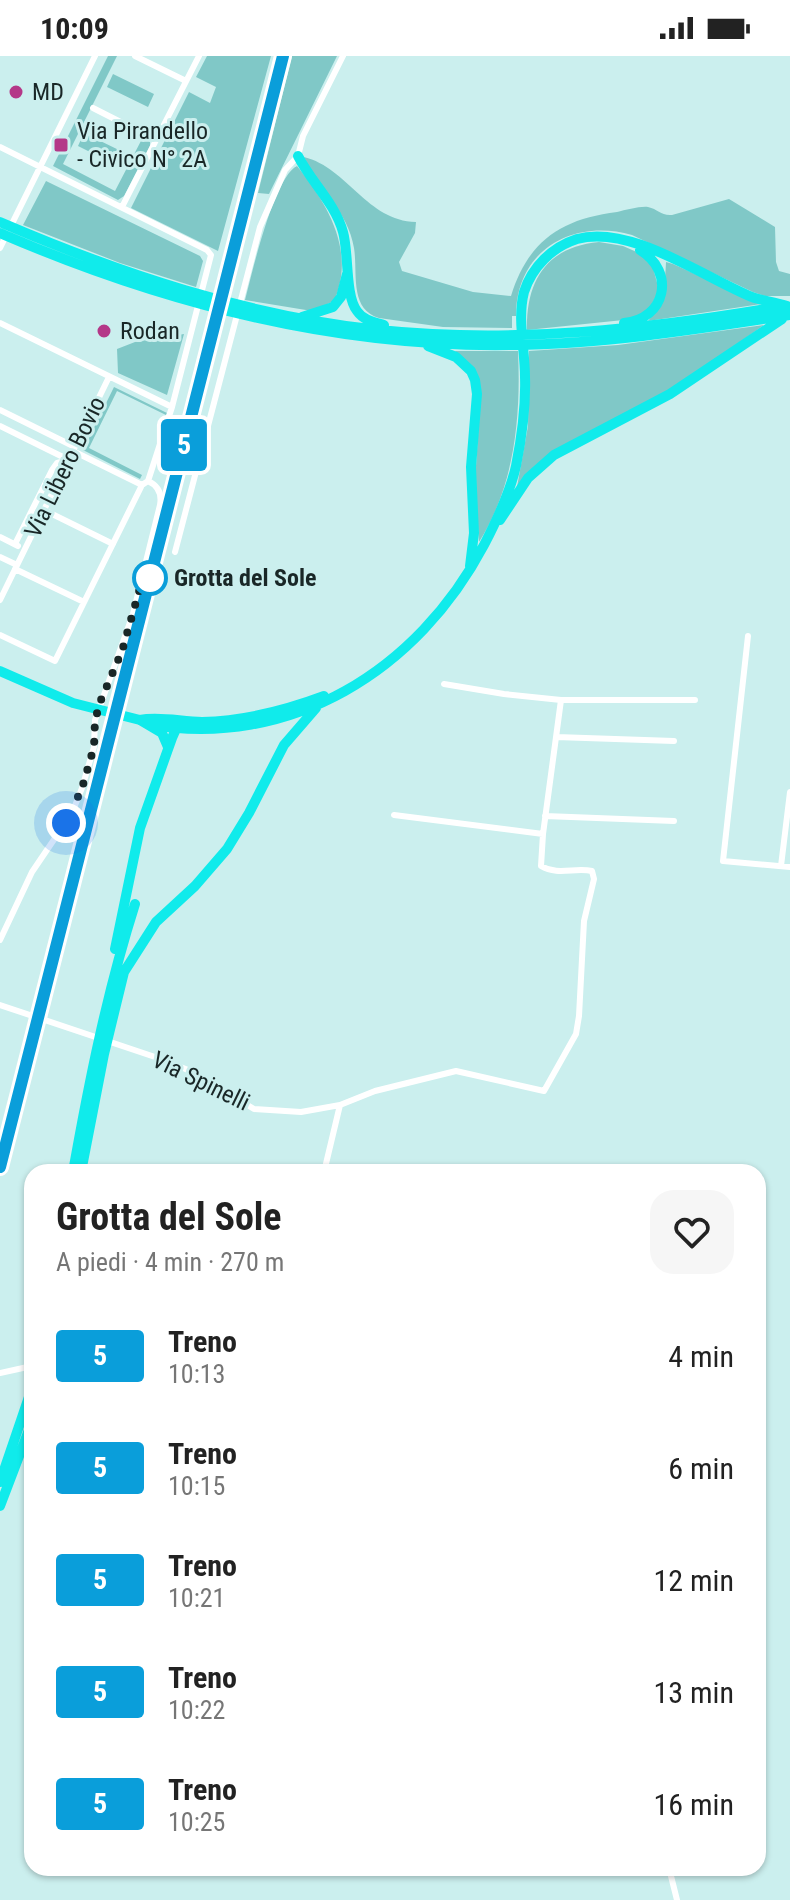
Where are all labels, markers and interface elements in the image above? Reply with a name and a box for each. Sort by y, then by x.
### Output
text: 10:09 [40,11,109,46]
place label: MD [32,78,64,106]
marker: MD [7,83,25,101]
place label: Via Pirandello - Civico N° 2A [77,117,208,173]
marker: Via Pirandello - Civico N° 2A [52,136,70,154]
place label: Rodan [120,317,180,345]
marker: Rodan [95,322,113,340]
street label: Via Libero Bovio [19,392,111,542]
line badge: 5 [158,419,210,471]
text: 5 [177,428,191,461]
marker: Grotta del Sole [133,561,167,595]
place label: Grotta del Sole [174,564,316,592]
your location [46,803,86,843]
street label: Via Spinelli [148,1045,254,1117]
button: heart [650,1190,734,1274]
text: Grotta del Sole [56,1195,282,1239]
text: A piedi · 4 min · 270 m [56,1247,284,1277]
text: Treno [168,1324,237,1359]
text: 5 [93,1339,107,1372]
text: 4 min [668,1339,734,1374]
text: 10:13 [168,1359,225,1389]
text: Treno [168,1436,237,1471]
text: 5 [93,1451,107,1484]
text: 6 min [668,1451,734,1486]
text: 10:15 [168,1471,225,1501]
text: Treno [168,1548,237,1583]
text: 5 [93,1563,107,1596]
text: 12 min [653,1563,734,1598]
text: 10:21 [168,1583,225,1613]
text: Treno [168,1660,237,1695]
text: 5 [93,1675,107,1708]
text: 13 min [653,1675,734,1710]
text: 10:22 [168,1695,225,1725]
text: Treno [168,1772,237,1807]
text: 5 [93,1787,107,1820]
text: 16 min [653,1787,734,1822]
text: 10:25 [168,1807,225,1837]

